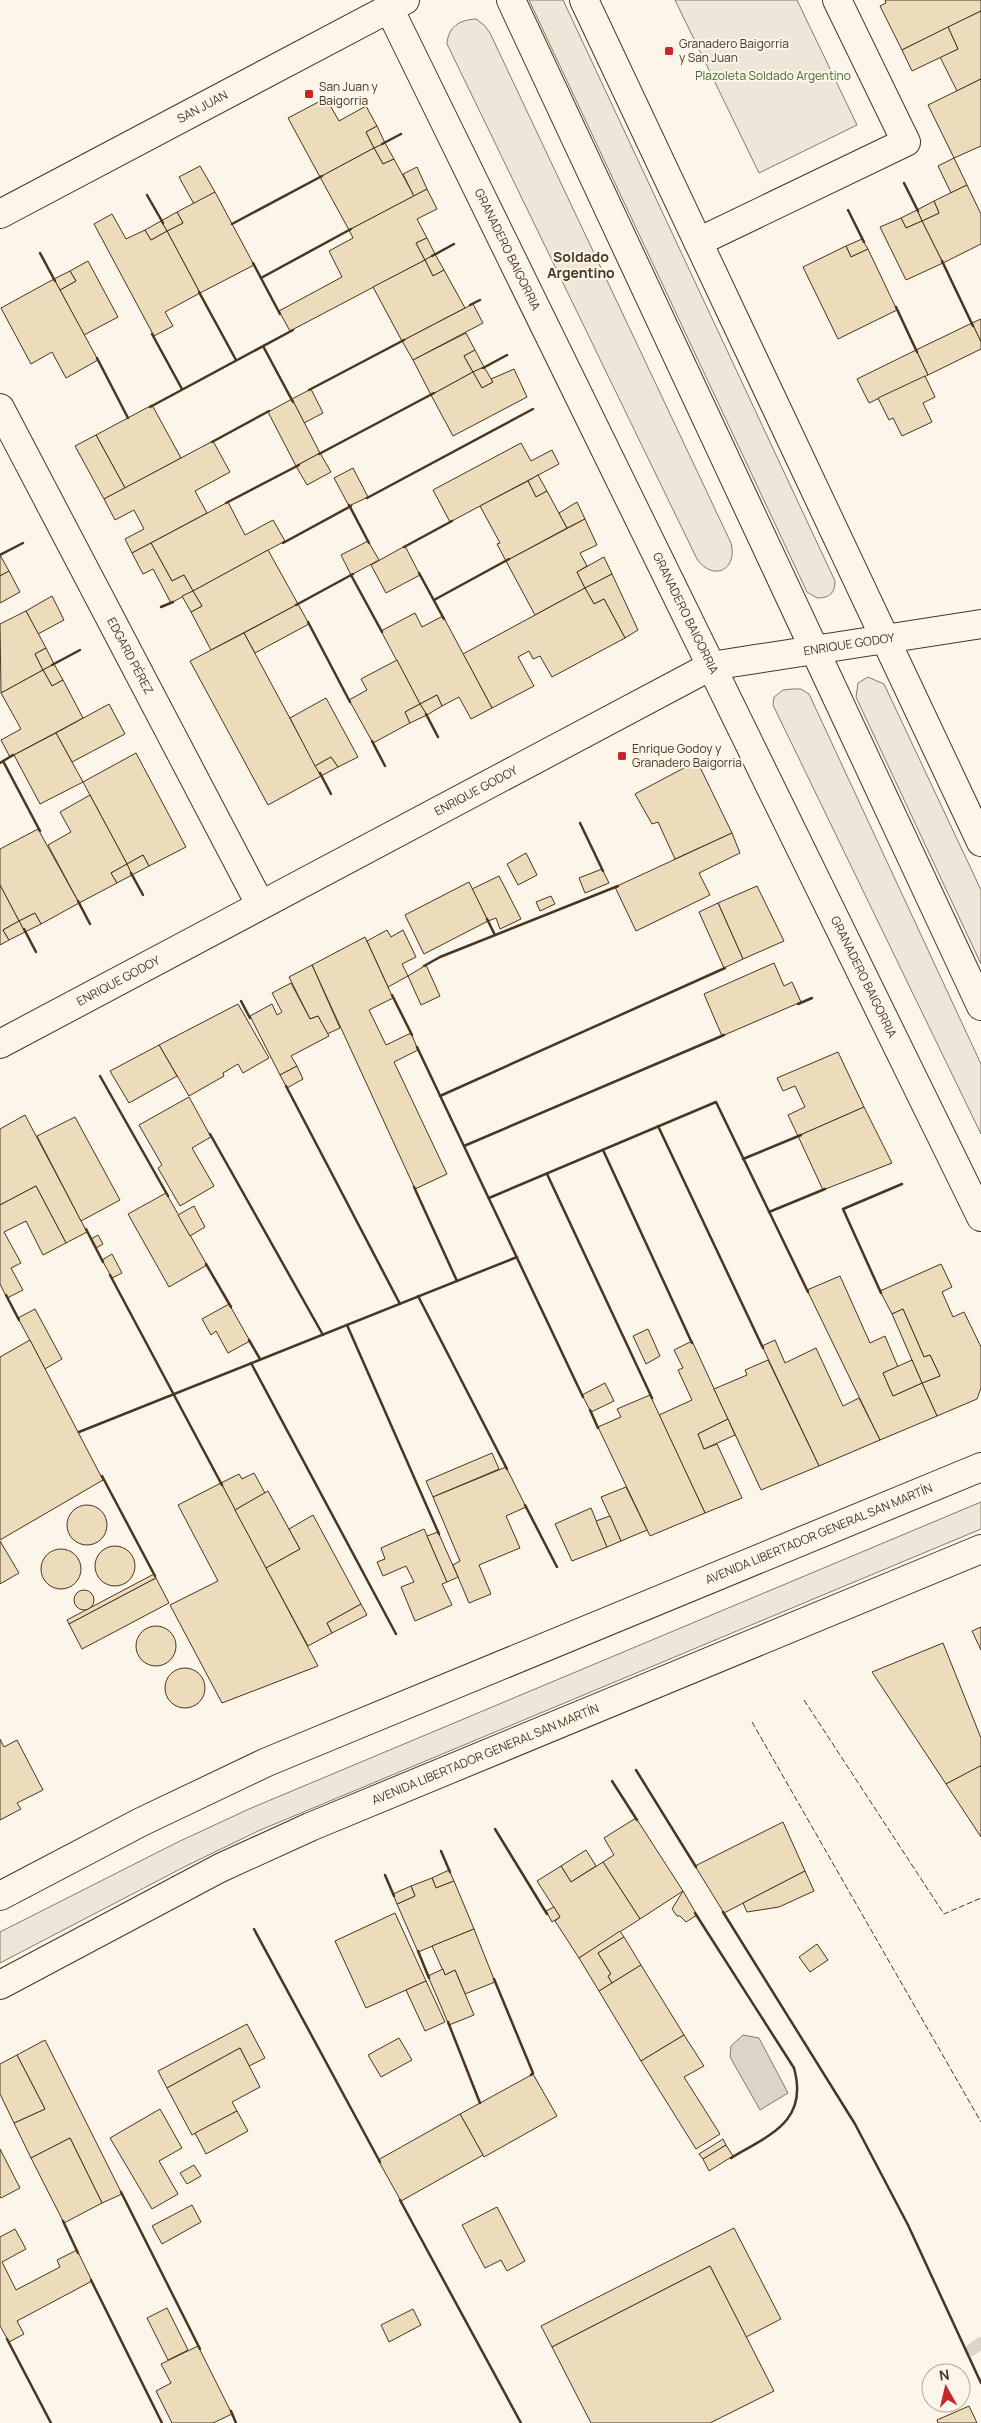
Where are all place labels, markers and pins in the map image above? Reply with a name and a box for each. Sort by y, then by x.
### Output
place label: Granadero Baigorria y San Juan [679,35,789,66]
marker: Granadero Baigorria y San Juan [663,45,675,57]
place label: San Juan y Baigorria [319,78,378,109]
marker: San Juan y Baigorria [303,88,315,100]
place label: Enrique Godoy y Granadero Baigorria [632,740,742,771]
marker: Enrique Godoy y Granadero Baigorria [616,750,628,762]

